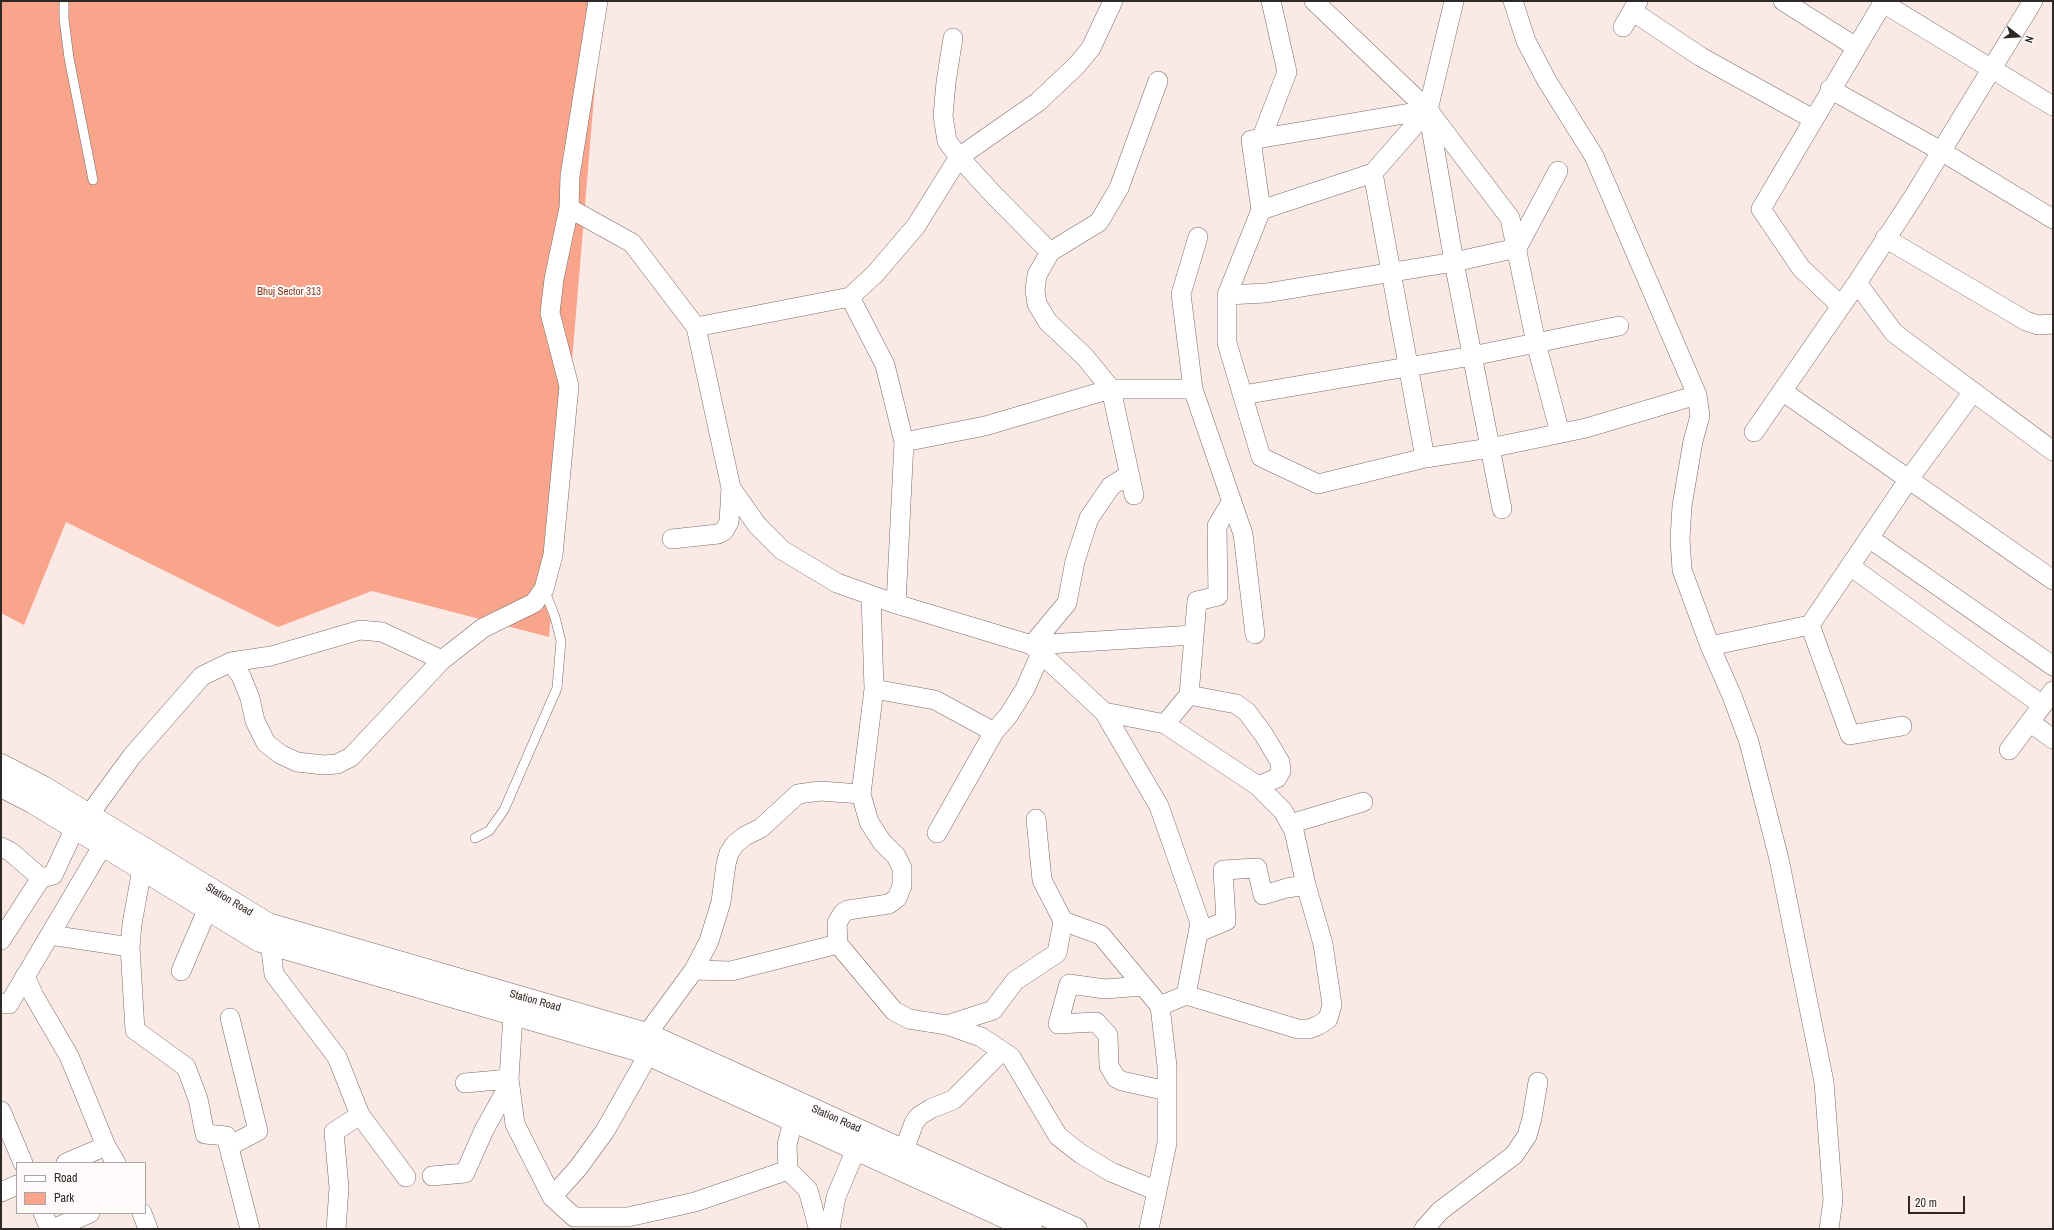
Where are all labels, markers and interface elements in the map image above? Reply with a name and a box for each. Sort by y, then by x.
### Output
north arrow [1998,16,2038,56]
text: N [2022,34,2037,45]
park label: Bhuj Sector 313 [257,285,321,299]
street label: Station Road [203,881,255,919]
street label: Station Road [508,987,562,1015]
street label: Station Road [809,1102,863,1136]
legend [16,1162,146,1214]
text: Road [54,1170,78,1186]
scale bar [1910,1188,1967,1214]
text: Park [54,1190,74,1206]
text: 20 m [1915,1195,1937,1211]

